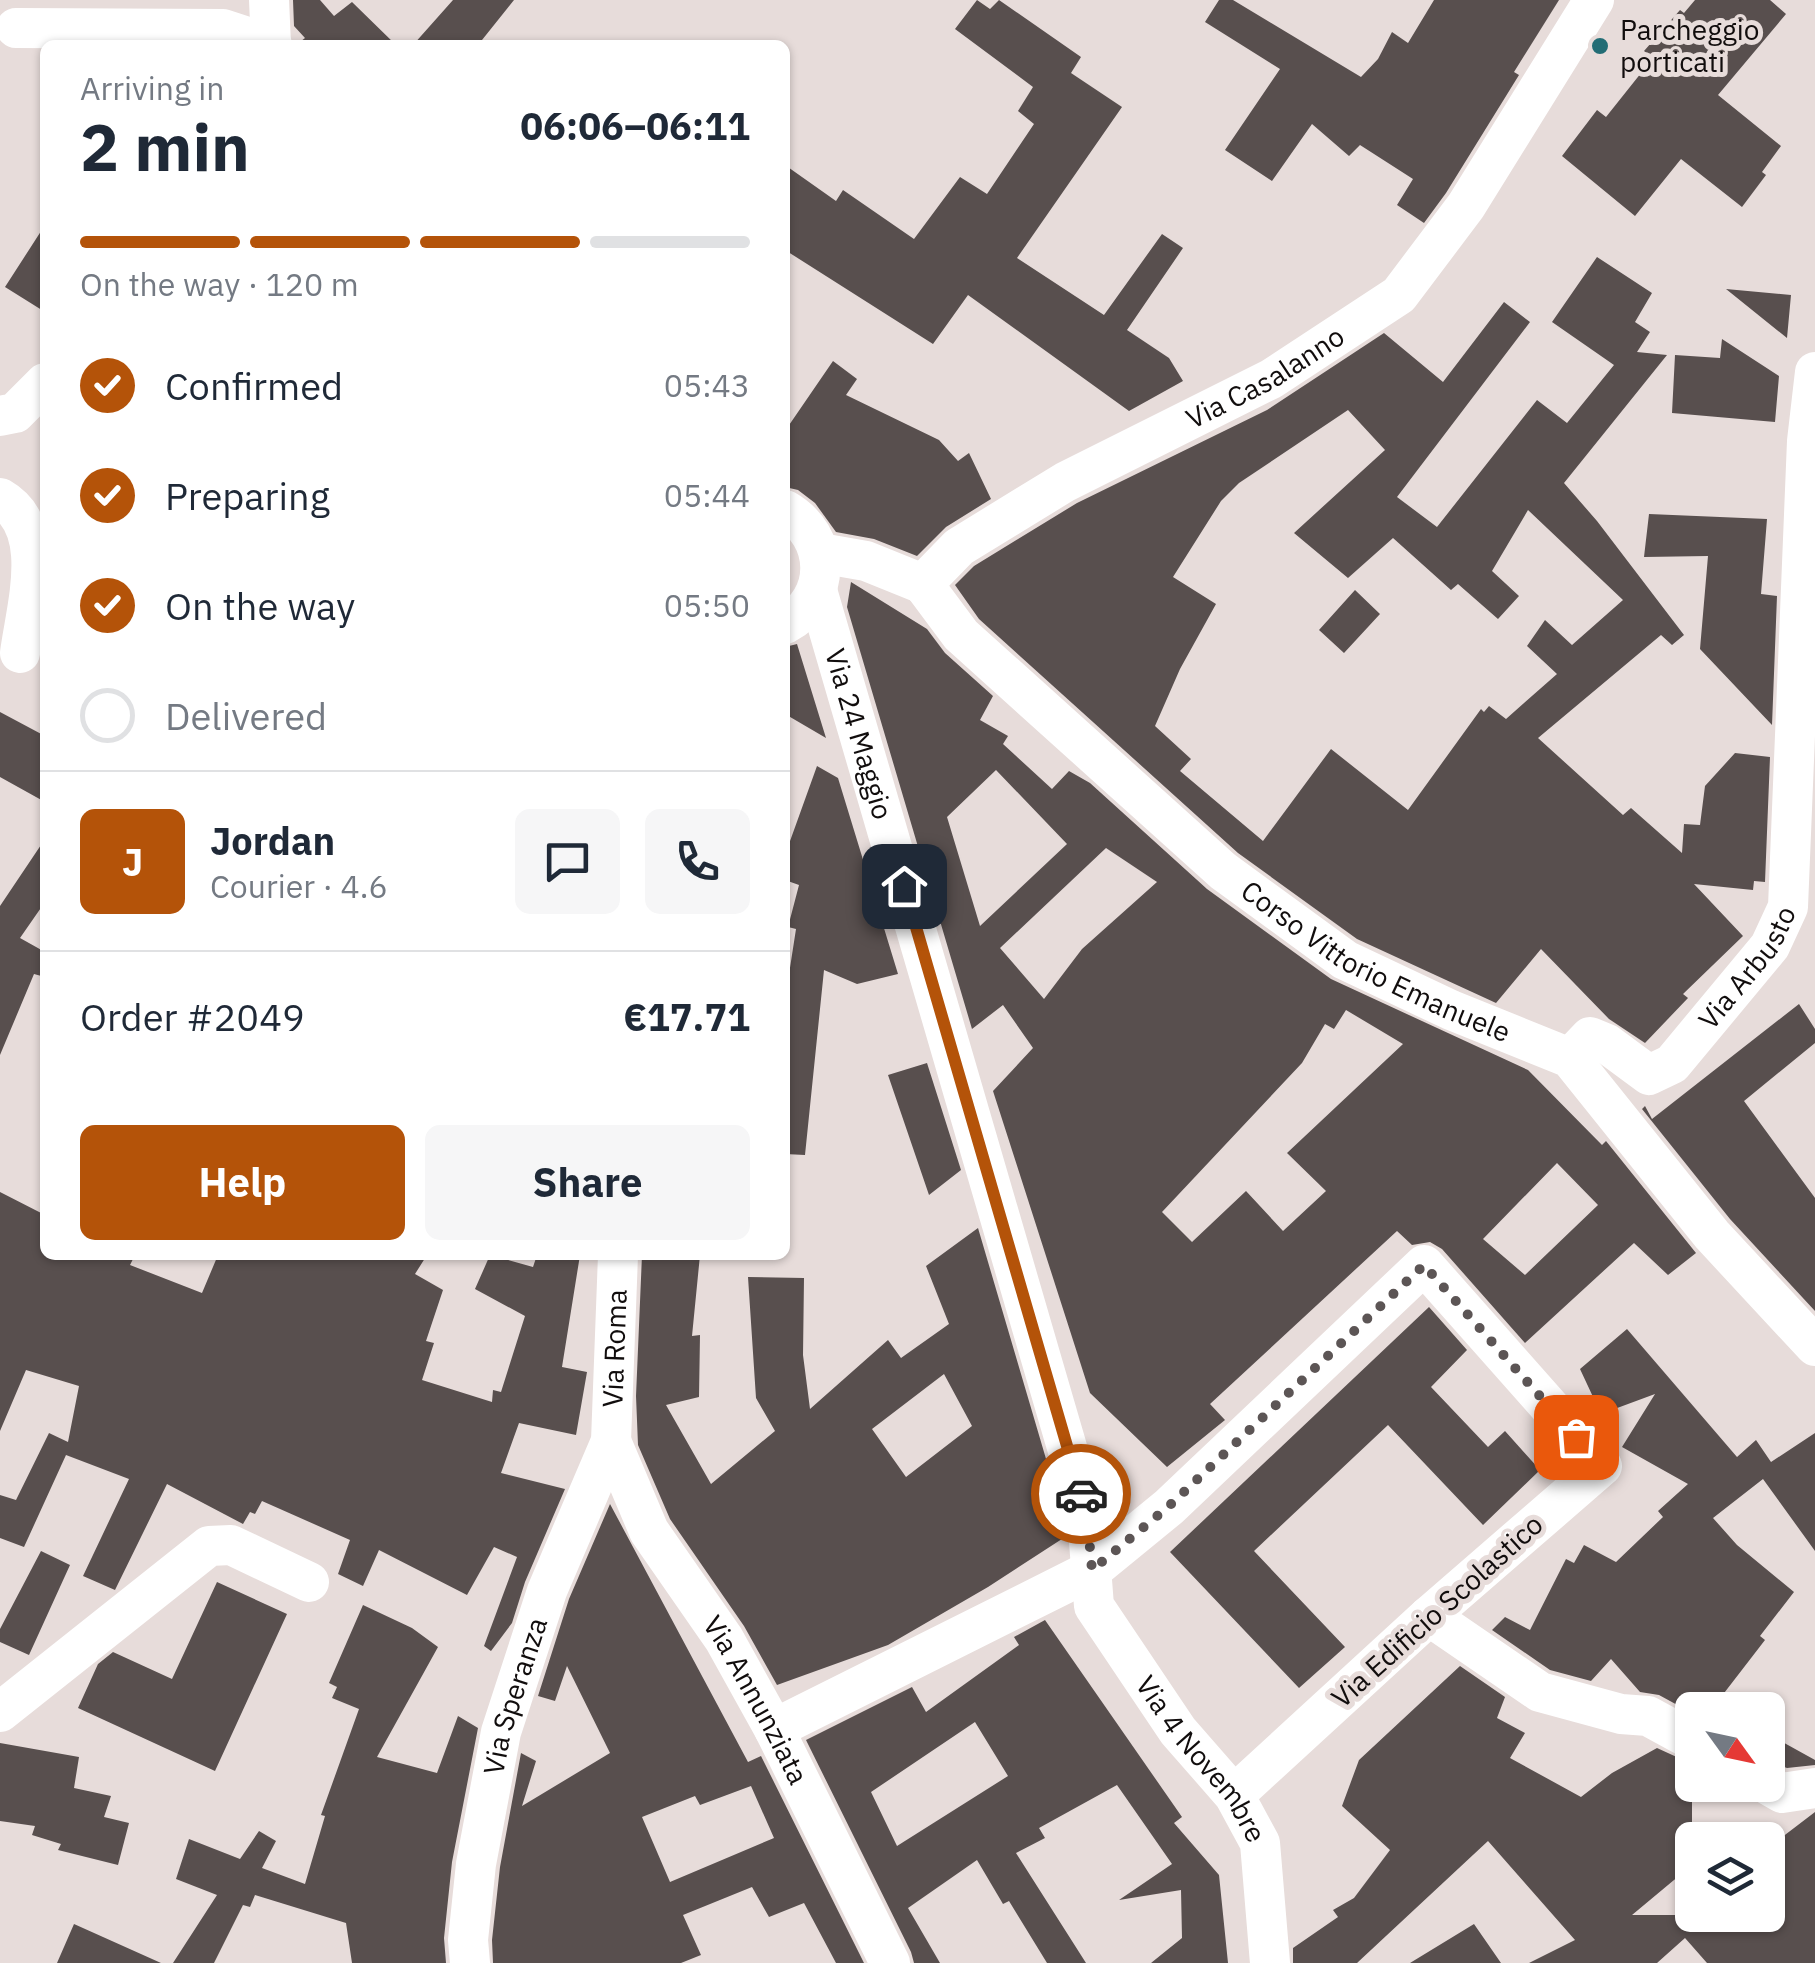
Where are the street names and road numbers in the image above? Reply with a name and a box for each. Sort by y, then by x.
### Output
street label: Via Casalanno [1180,317,1351,437]
street label: Via 24 Maggio [817,644,902,823]
street label: Corso Vittorio Emanuele [1234,871,1516,1050]
street label: Via Arbusto [1690,900,1804,1037]
street label: Via Roma [593,1288,635,1408]
street label: Via Edificio Scolastico [1323,1506,1550,1716]
street label: Via Annunziata [695,1608,817,1790]
street label: Via Speranza [474,1613,555,1778]
street label: Via 4 Novembre [1128,1668,1275,1849]

